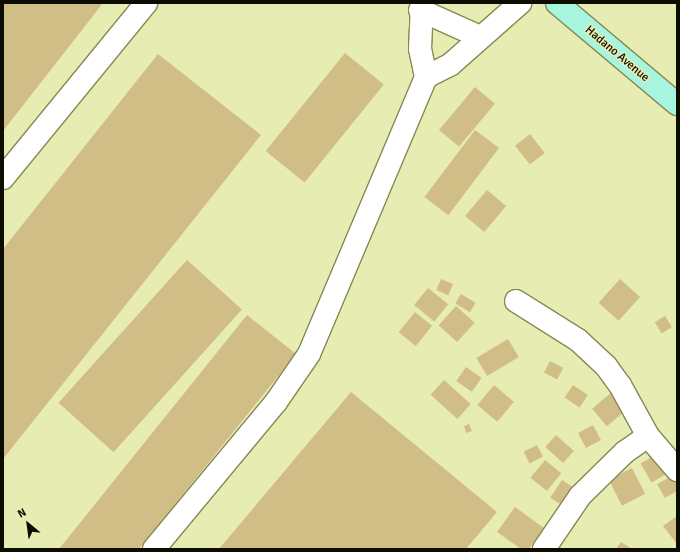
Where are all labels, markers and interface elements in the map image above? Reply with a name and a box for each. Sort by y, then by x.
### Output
street label: Hadano Avenue [582,23,652,85]
north arrow [8,504,48,544]
text: N [15,506,28,521]

